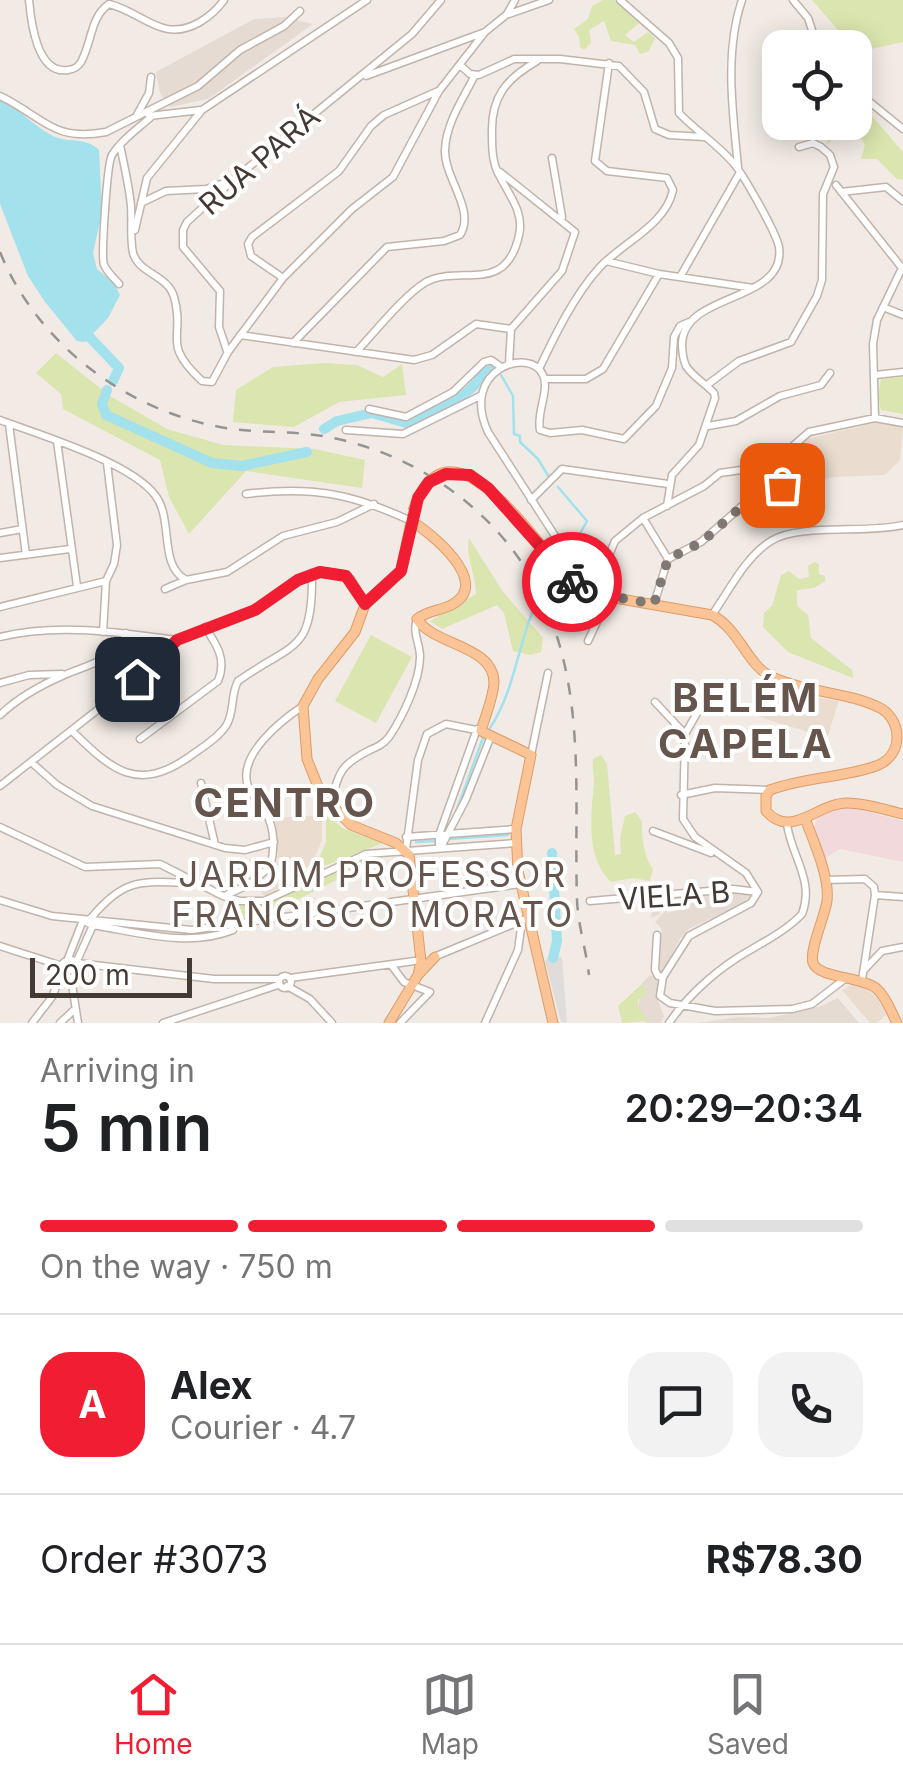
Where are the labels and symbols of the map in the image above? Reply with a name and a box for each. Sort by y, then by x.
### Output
street label: RUA PARÁ [191,98,327,222]
pin [740,443,825,528]
courier [522,532,622,632]
pin [95,637,180,722]
district label: BELÉM CAPELA [658,673,834,768]
district label: CENTRO [193,778,377,827]
district label: JARDIM PROFESSOR FRANCISCO MORATO [171,853,575,935]
street label: VIELA B [617,873,731,917]
scale bar [30,953,192,998]

